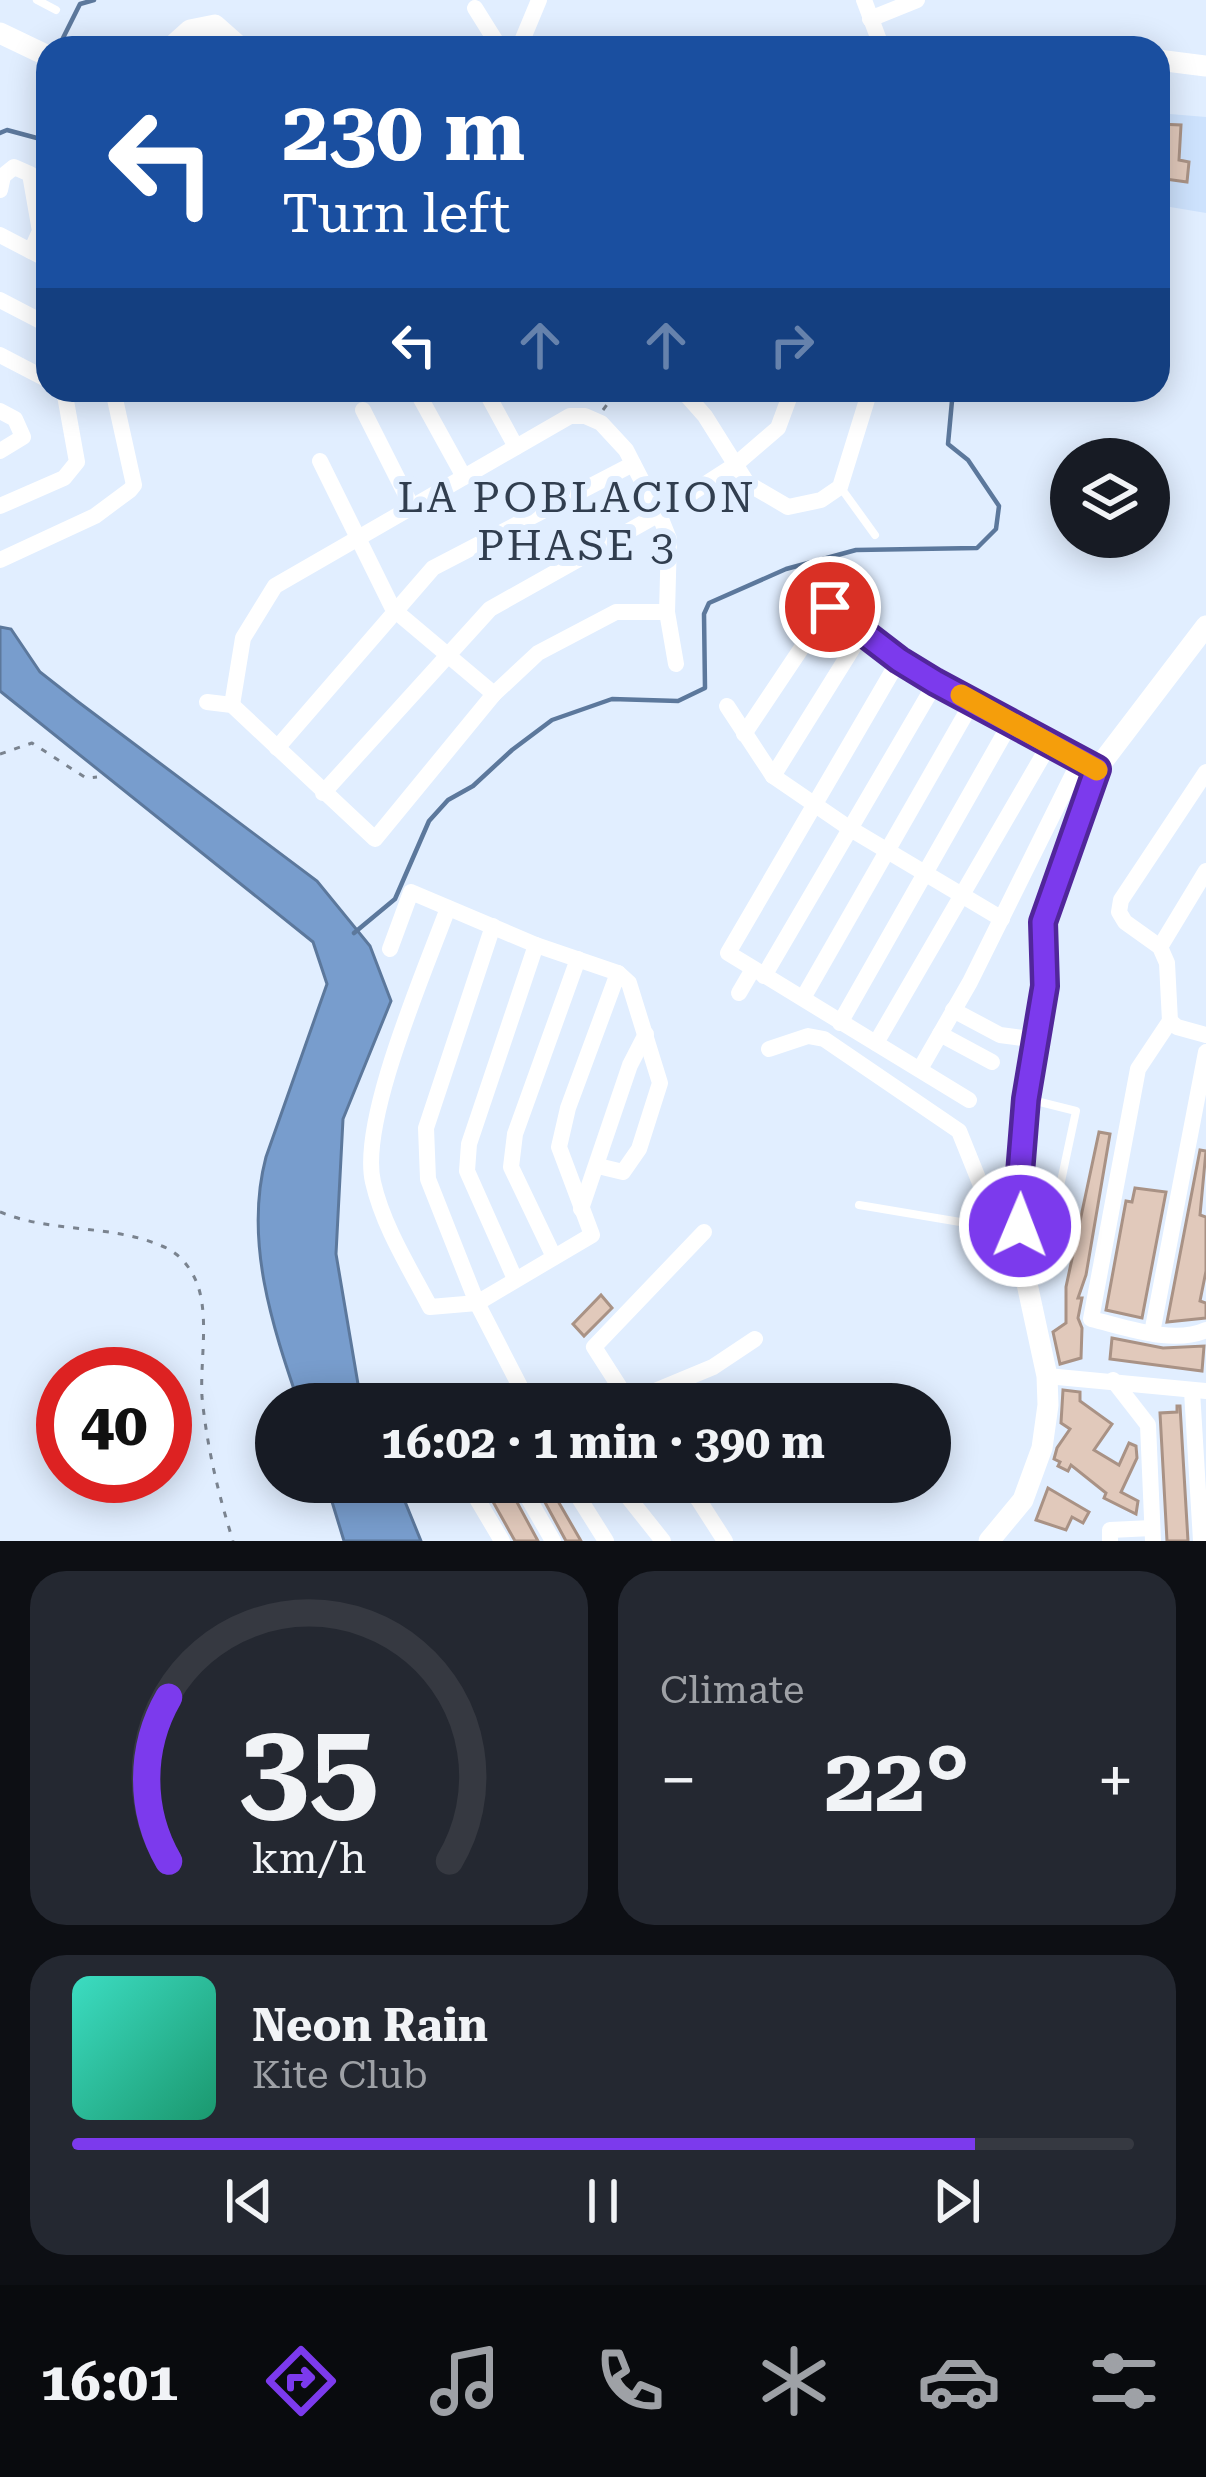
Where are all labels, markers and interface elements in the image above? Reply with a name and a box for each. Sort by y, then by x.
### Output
text: 230 m [282,82,525,180]
icon: left [84,84,240,240]
text: Turn left [282,182,510,245]
icon: left [381,312,447,378]
icon: ahead [507,312,573,378]
icon: ahead [633,312,699,378]
icon: right [759,312,825,378]
map controls [1050,438,1170,558]
button: layers [1050,438,1170,558]
district label: LA POBLACION PHASE 3 [397,473,757,570]
pin [779,556,881,658]
icon: arrive [797,574,863,640]
position arrow [957,1163,1083,1289]
speed limit sign: 40 [36,1347,192,1503]
text: 16:02 · 1 min · 390 m [381,1416,825,1469]
text: Climate [660,1667,804,1713]
text: 35 [239,1694,379,1840]
text: 22° [824,1728,970,1833]
text: − [660,1742,697,1819]
text: + [1097,1742,1134,1819]
text: km/h [252,1833,366,1883]
text: Neon Rain [252,1999,488,2052]
text: Kite Club [252,2052,428,2098]
icon: previous [216,2168,282,2234]
icon: pause [570,2168,636,2234]
icon: next [924,2168,990,2234]
icon: directions [259,2339,343,2423]
icon: music [423,2339,507,2423]
icon: phone [588,2339,672,2423]
icon: climate [752,2339,836,2423]
icon: car [917,2339,1001,2423]
icon: filters [1082,2339,1166,2423]
text: 16:01 [40,2350,178,2413]

